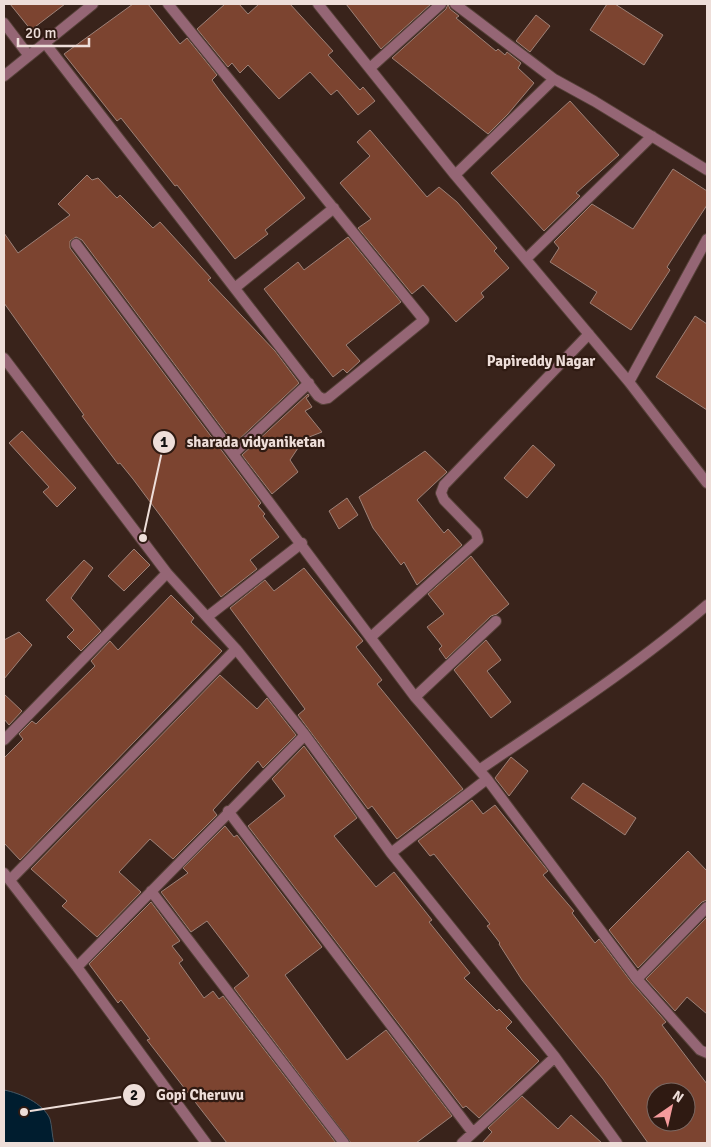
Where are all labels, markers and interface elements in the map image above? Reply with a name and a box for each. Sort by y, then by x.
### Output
scale bar [18,15,89,47]
text: 20 m [25,24,56,42]
district label: Papireddy Nagar [487,352,595,370]
callout: sharada vidyaniketan [152,427,336,457]
text: 1 [160,433,168,451]
text: sharada vidyaniketan [187,433,325,451]
callout: Gopi Cheruvu [121,1080,254,1110]
north arrow [646,1082,696,1132]
text: 2 [130,1086,138,1104]
text: Gopi Cheruvu [156,1086,244,1104]
text: N [669,1087,687,1106]

